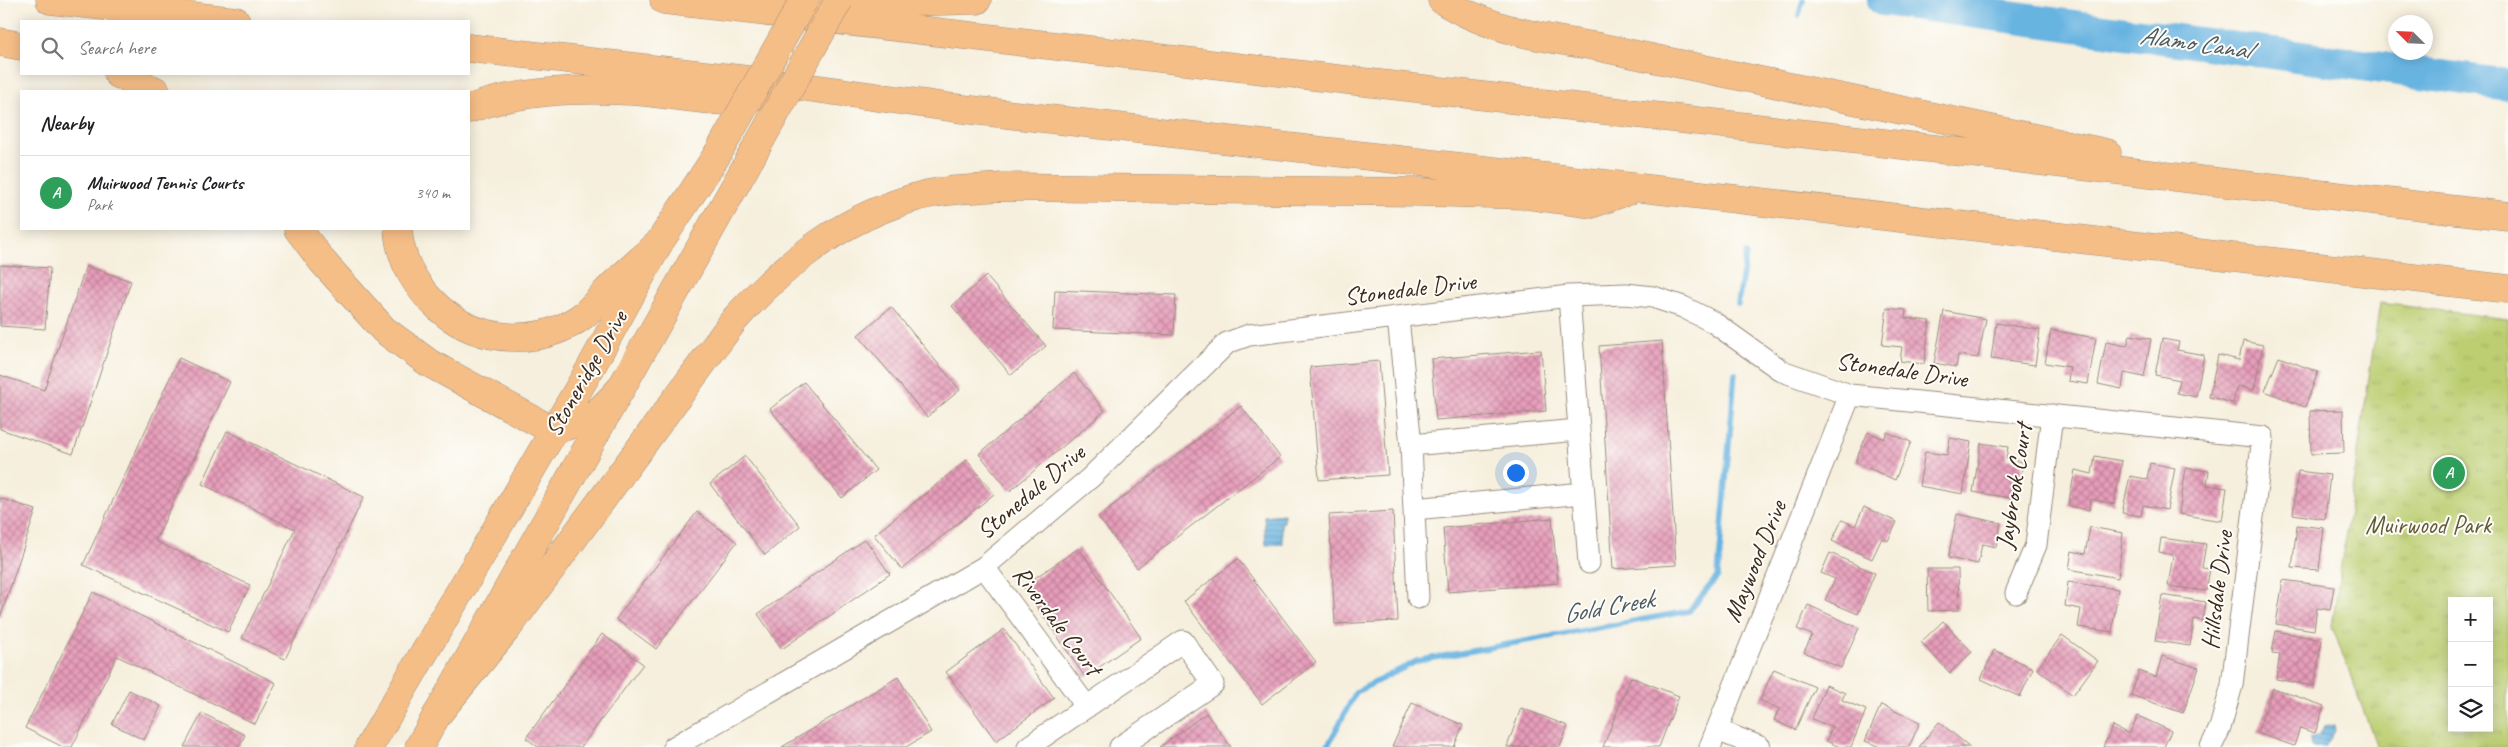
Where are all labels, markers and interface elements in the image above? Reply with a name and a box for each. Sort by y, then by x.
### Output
north arrow [2388,15,2433,60]
water label: Alamo Canal [2138,18,2260,68]
search box [20,20,470,75]
icon: search [38,34,66,62]
text: Search here [78,36,155,60]
text: Nearby [40,110,93,136]
text: Muirwood Tennis Courts [87,171,243,195]
text: A [52,183,60,203]
text: 340 m [416,183,450,203]
text: Park [87,195,112,215]
street label: Stonedale Drive [1343,265,1479,313]
street label: Stoneridge Drive [537,303,636,442]
street label: Stonedale Drive [1834,345,1971,395]
street label: Jaybrook Court [1988,418,2040,552]
street label: Stonedale Drive [970,436,1093,546]
pin: A [2433,454,2465,492]
your location [1503,460,1529,486]
street label: Maywood Drive [1716,494,1794,627]
park label: Muirwood Park [2365,509,2493,541]
street label: Hillsdale Drive [2194,527,2240,651]
street label: Riverdale Court [1005,559,1111,685]
water label: Gold Creek [1560,582,1660,631]
map controls [2448,597,2493,732]
button: + [2448,597,2493,642]
button: − [2448,642,2493,687]
button: layers [2448,687,2493,732]

